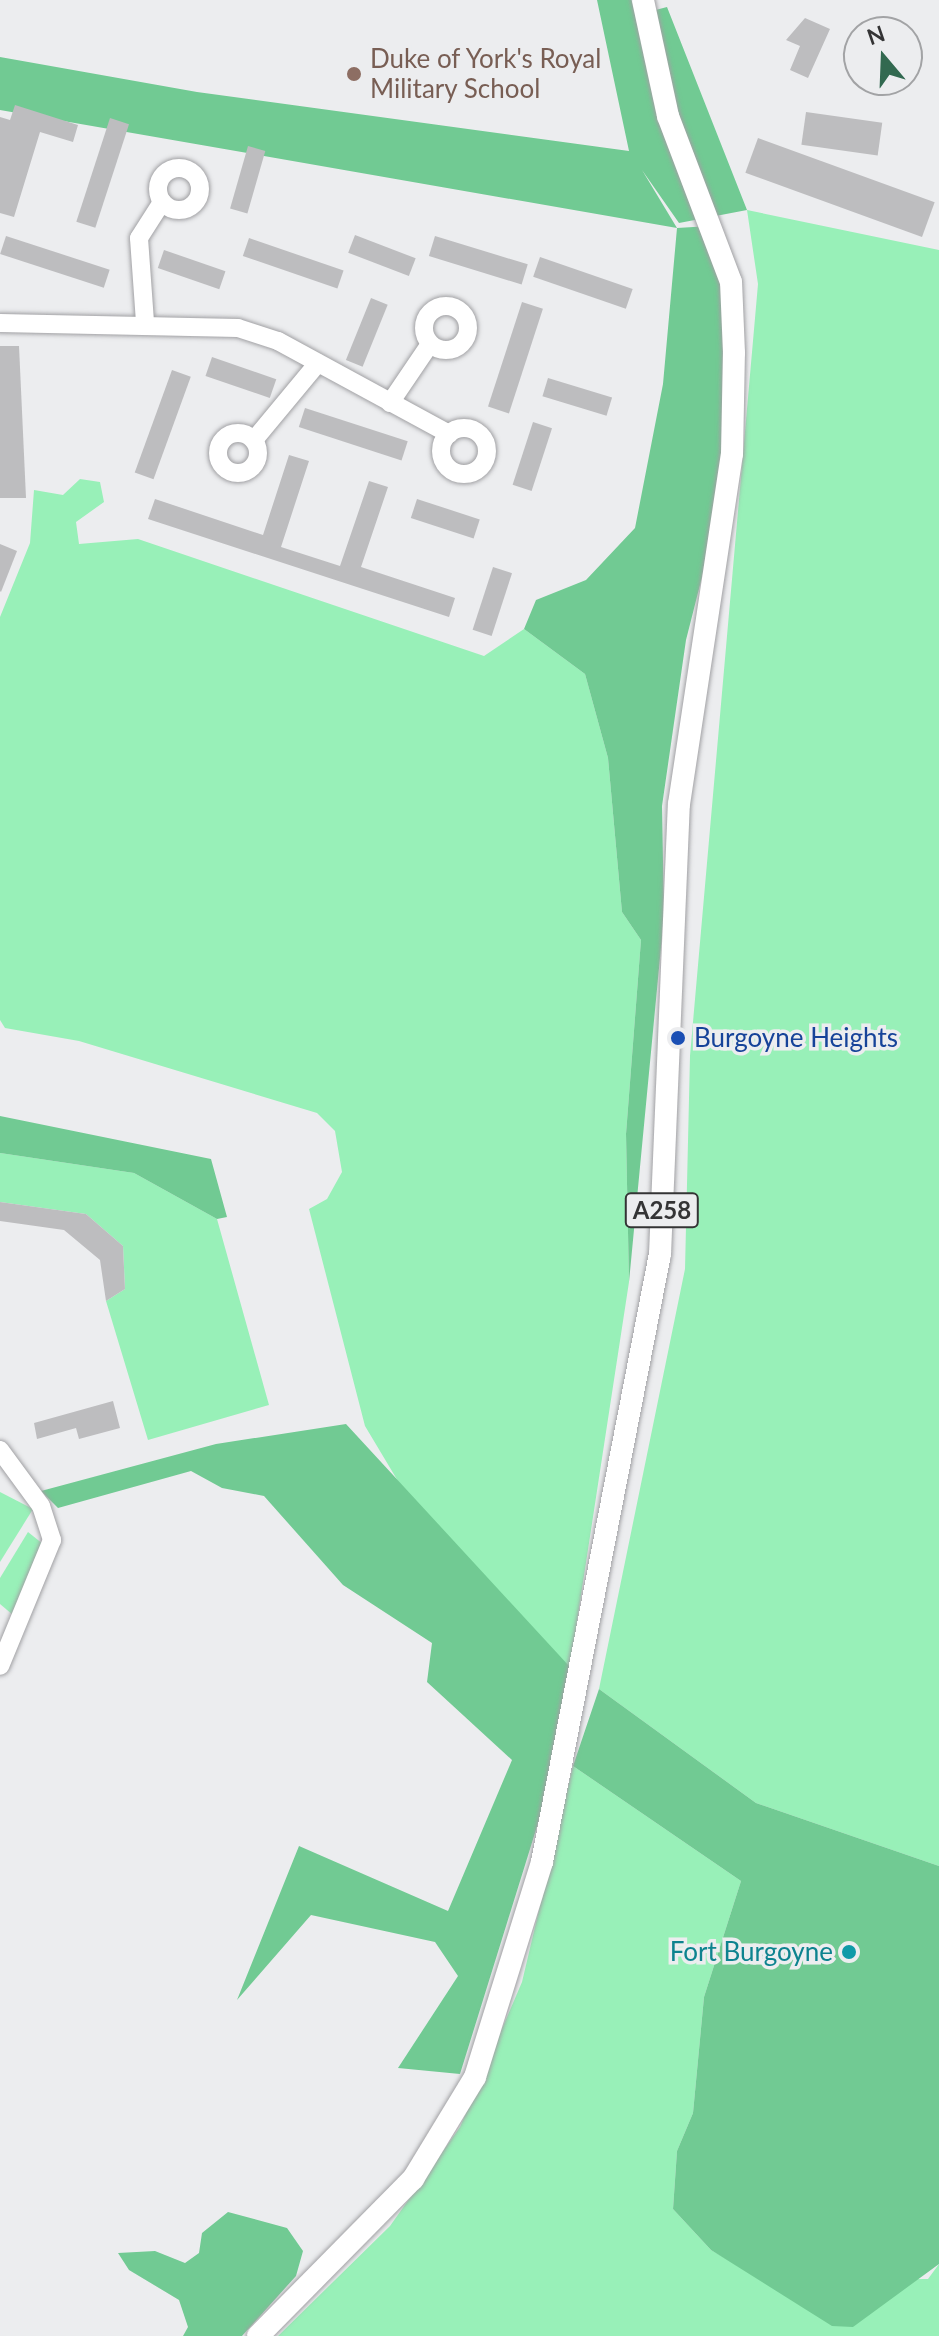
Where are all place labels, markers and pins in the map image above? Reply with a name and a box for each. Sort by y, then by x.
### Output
place label: Duke of York's Royal Military School [370,43,603,104]
marker: Duke of York's Royal Military School [345,65,363,83]
place label: Burgoyne Heights [694,1022,898,1054]
marker: Burgoyne Heights [669,1029,687,1047]
place label: Fort Burgoyne [670,1936,833,1968]
marker: Fort Burgoyne [840,1943,858,1961]

